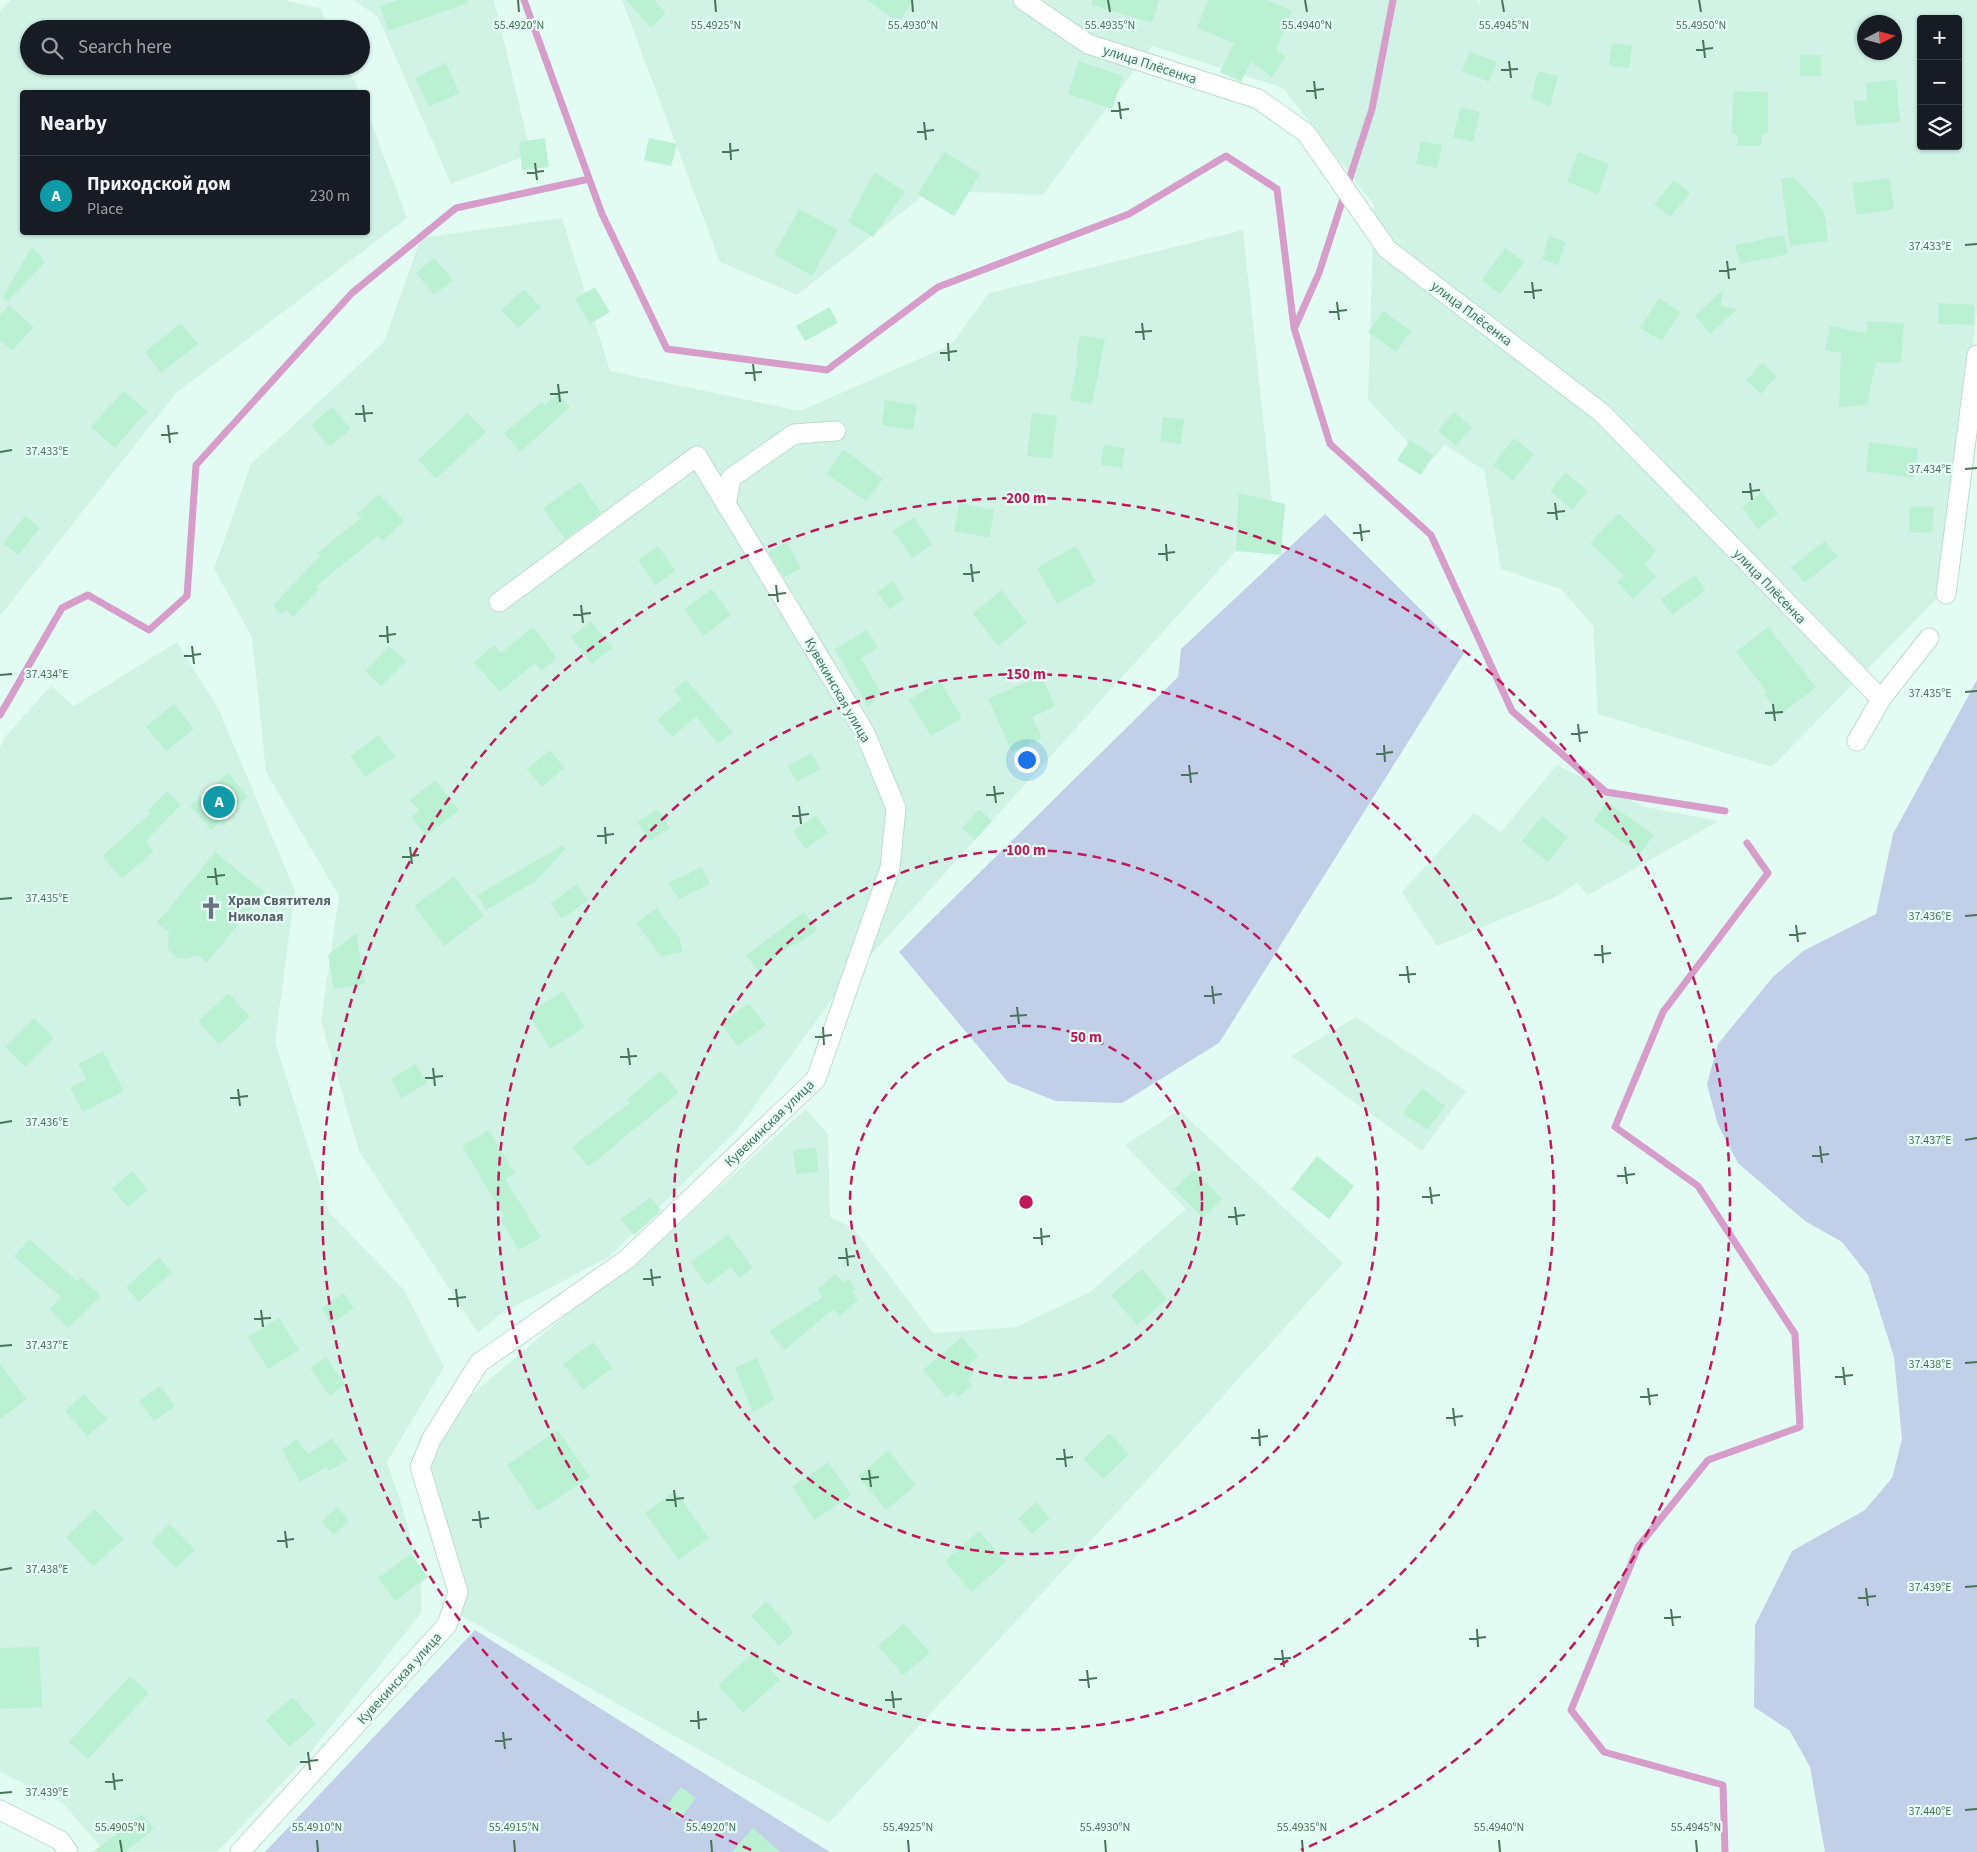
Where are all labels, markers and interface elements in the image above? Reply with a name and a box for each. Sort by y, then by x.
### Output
north arrow [1857,15,1902,60]
map controls [1917,15,1962,150]
button: + [1917,15,1962,60]
text: 55.4920°N [494,17,544,34]
text: 55.4925°N [691,17,741,34]
text: 55.4930°N [888,17,938,34]
text: 55.4935°N [1085,17,1135,34]
text: 55.4940°N [1282,17,1332,34]
text: 55.4945°N [1479,17,1529,34]
text: 55.4950°N [1676,17,1726,34]
search box [20,20,370,75]
icon: search [38,34,66,62]
text: Search here [78,34,172,61]
street label: улица Плёсенка [1100,40,1199,90]
button: − [1917,60,1962,105]
button: layers [1917,105,1962,150]
text: Nearby [40,108,107,138]
text: Приходской дом [87,171,231,198]
text: A [51,185,61,207]
text: 230 m [310,185,350,207]
text: Place [87,198,123,220]
text: 37.433°E [1908,238,1952,255]
street label: улица Плёсенка [1426,276,1516,351]
text: 37.433°E [25,443,69,460]
text: 37.434°E [1908,461,1952,478]
text: 200 m [1006,488,1046,509]
street label: улица Плёсенка [1728,545,1810,629]
street label: Кувекинская улица [799,634,875,747]
text: 150 m [1006,664,1046,685]
text: 37.434°E [25,666,69,683]
text: 37.435°E [1908,685,1952,702]
your location [1014,747,1040,773]
pin: A [203,783,235,821]
text: 100 m [1006,840,1046,861]
text: 37.435°E [25,890,69,907]
place label: Храм Святителя Николая [228,891,331,927]
church icon: Храм Святителя Николая [198,895,224,921]
text: 37.436°E [1908,908,1952,925]
text: 50 m [1070,1027,1102,1048]
street label: Кувекинская улица [720,1076,819,1172]
text: 37.436°E [25,1114,69,1131]
text: 37.437°E [1908,1132,1952,1149]
centre of rings [1017,1193,1035,1211]
text: 37.437°E [25,1337,69,1354]
text: 37.438°E [1908,1356,1952,1373]
text: 37.438°E [25,1561,69,1578]
text: 37.439°E [1908,1579,1952,1596]
street label: Кувекинская улица [353,1628,447,1729]
text: 37.439°E [25,1784,69,1801]
text: 37.440°E [1908,1803,1952,1820]
text: 55.4905°N [95,1819,145,1836]
text: 55.4910°N [292,1819,342,1836]
text: 55.4915°N [489,1819,539,1836]
text: 55.4920°N [686,1819,736,1836]
text: 55.4925°N [883,1819,933,1836]
text: 55.4930°N [1080,1819,1130,1836]
text: 55.4935°N [1277,1819,1327,1836]
text: 55.4940°N [1474,1819,1524,1836]
text: 55.4945°N [1671,1819,1721,1836]

